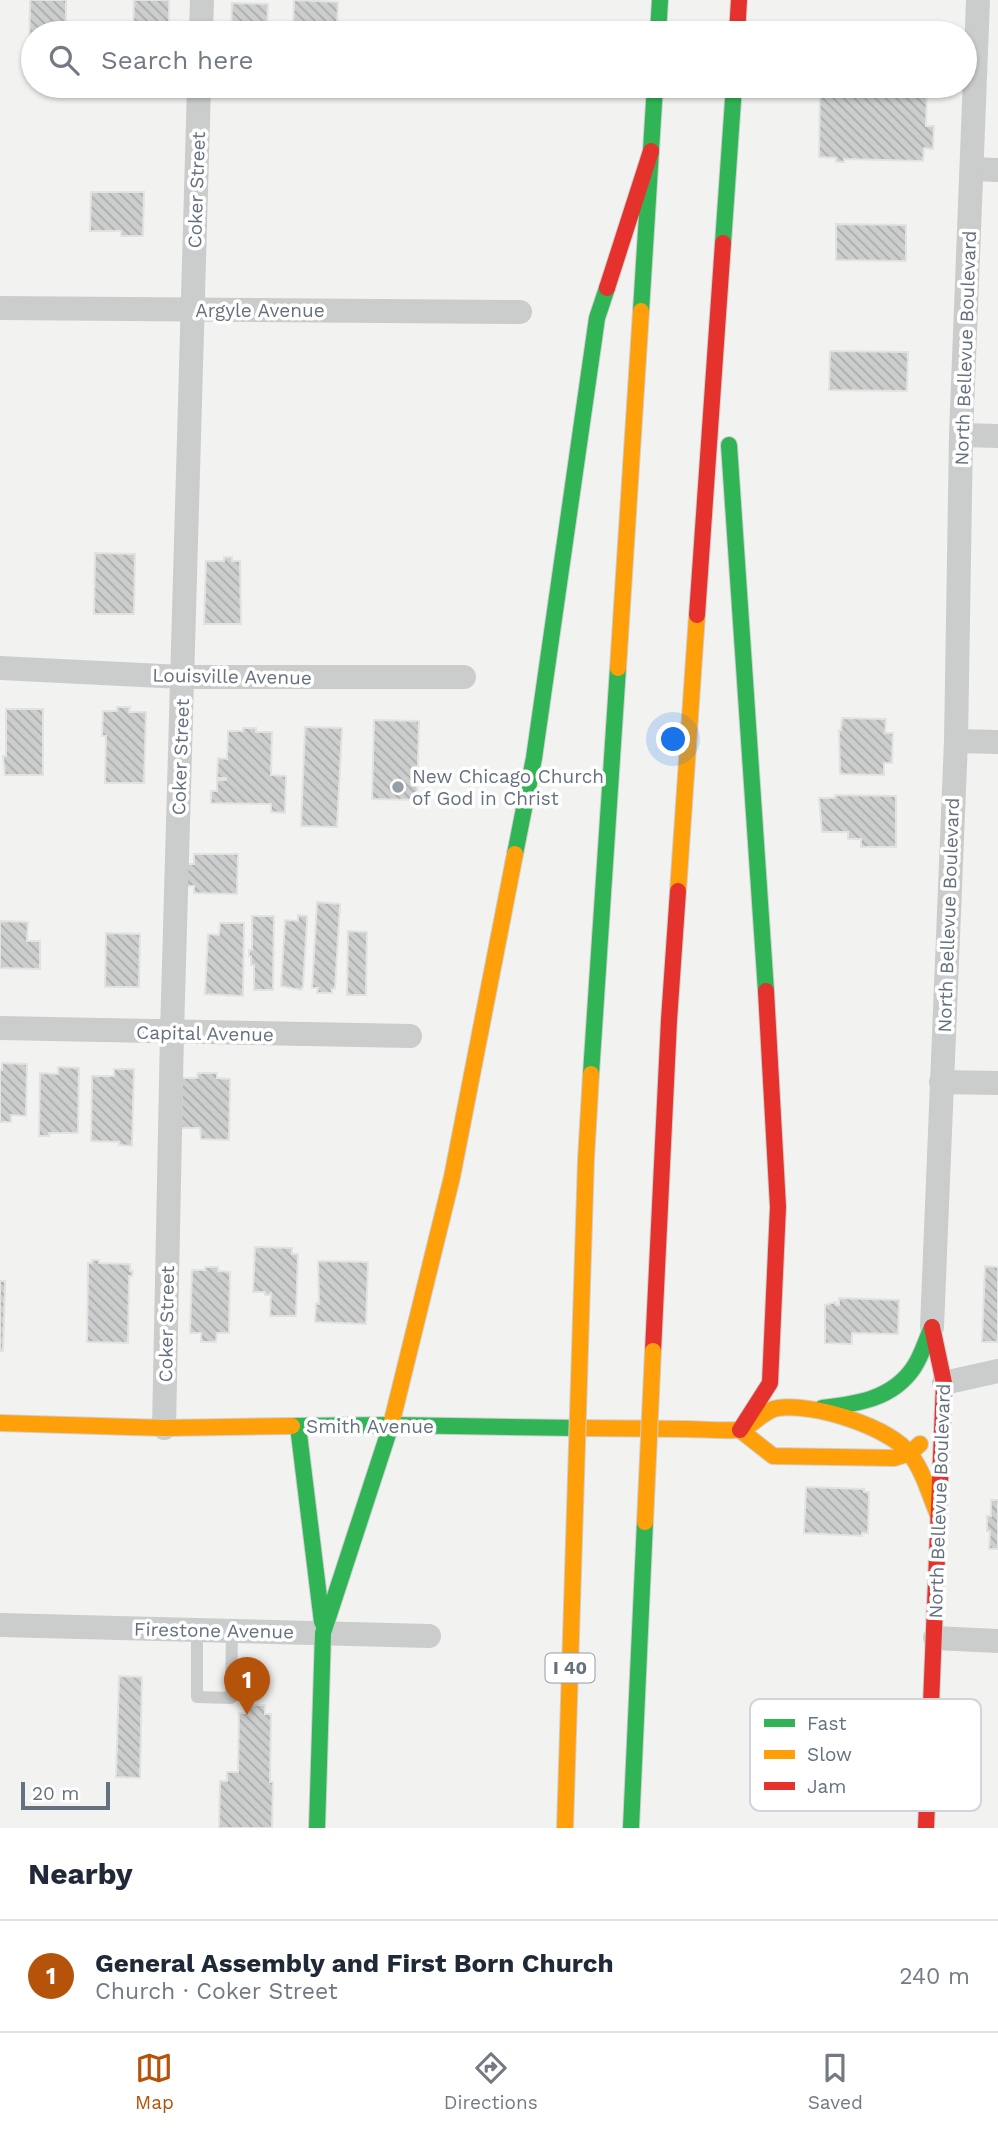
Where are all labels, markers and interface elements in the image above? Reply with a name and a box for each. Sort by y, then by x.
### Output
search box [21,21,977,98]
icon: search [45,41,83,79]
text: Search here [101,45,253,75]
street label: Coker Street [183,131,210,249]
street label: North Bellevue Boulevard [950,230,981,466]
street label: Argyle Avenue [195,299,325,322]
street label: Louisville Avenue [152,664,312,689]
street label: Coker Street [167,698,194,816]
your location [656,722,690,756]
place label: New Chicago Church of God in Christ [412,765,604,810]
marker: New Chicago Church of God in Christ [390,779,406,795]
street label: North Bellevue Boulevard [933,797,964,1033]
street label: Capital Avenue [136,1021,274,1046]
street label: Coker Street [154,1265,179,1383]
street label: North Bellevue Boulevard [924,1383,955,1619]
street label: Smith Avenue [306,1415,434,1438]
street label: Firestone Avenue [134,1618,294,1643]
road number: I 40 [546,1653,594,1682]
pin: 1 [224,1657,270,1715]
legend [750,1699,981,1811]
text: Fast [807,1712,846,1735]
text: Slow [807,1743,852,1766]
text: Jam [807,1775,846,1798]
scale bar [21,1779,110,1811]
text: 20 m [32,1782,79,1805]
text: Nearby [28,1856,133,1891]
text: General Assembly and First Born Church [95,1948,614,1978]
text: 1 [46,1963,56,1990]
text: 240 m [899,1963,970,1990]
text: Church · Coker Street [95,1978,338,2005]
tab: Map [135,2049,174,2114]
tab: Directions [444,2049,538,2114]
tab: Saved [808,2049,863,2114]

